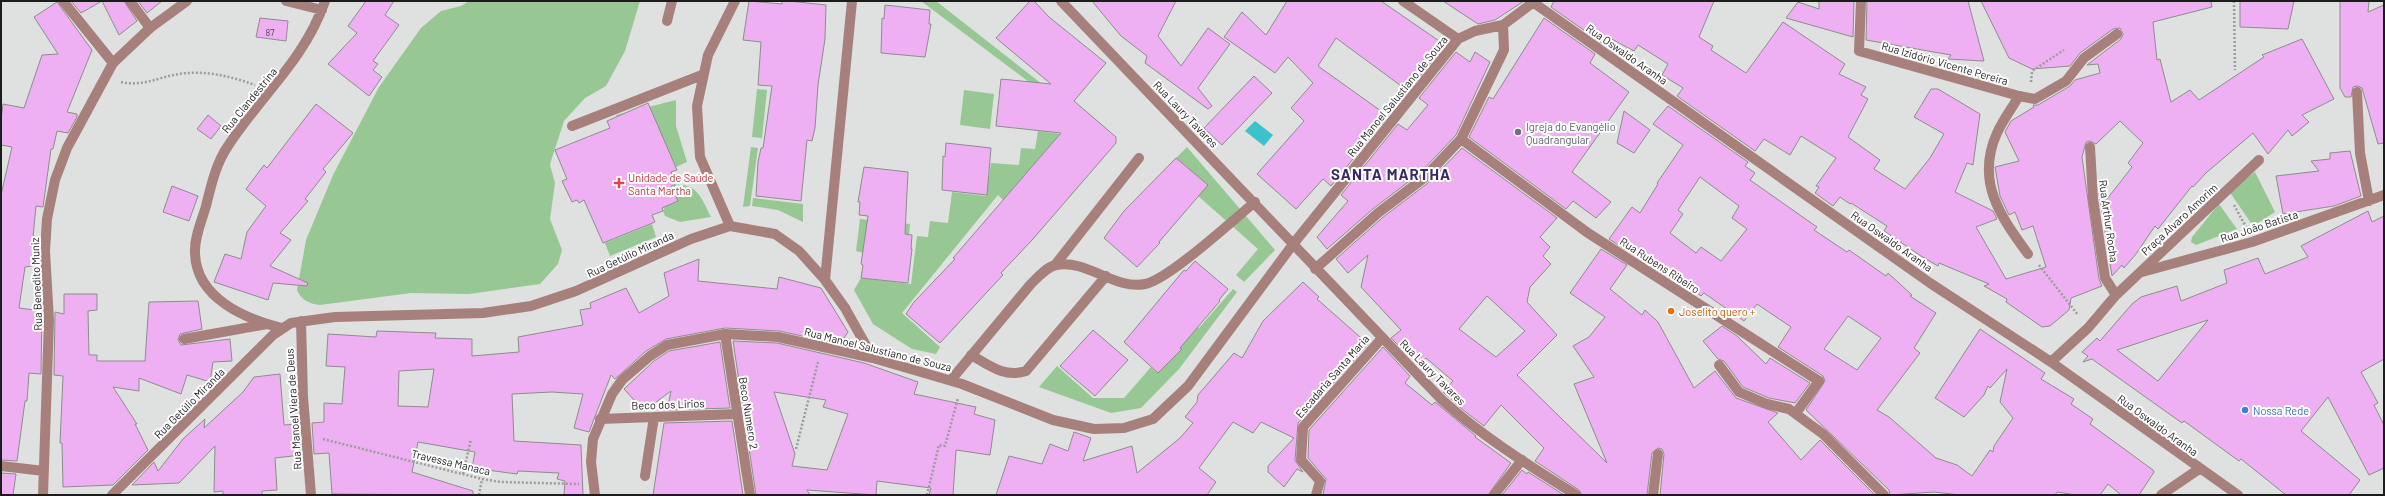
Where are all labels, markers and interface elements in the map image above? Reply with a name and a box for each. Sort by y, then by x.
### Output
street label: Rua Oswaldo Aranha [1584,21,1670,87]
house number: 87 [266,27,275,38]
street label: Rua Manoel Salustiano de Souza [1344,33,1450,159]
street label: Rua Izidório Vicente Pereira [1880,39,2010,87]
street label: Rua Clandestrina [219,65,279,135]
street label: Rua Laury Tavares [1151,78,1221,150]
place label: Igreja do Evangélio Quadrangular [1526,120,1616,146]
marker: Igreja do Evangélio Quadrangular [1513,127,1523,137]
district label: SANTA MARTHA [1331,165,1451,183]
place label: Unidade de Saúde Santa Martha [628,171,714,197]
marker: Unidade de Saúde Santa Martha [613,177,625,189]
street label: Rua Arthur Rocha [2097,179,2121,263]
street label: Praça Alvaro Amorim [2138,180,2220,258]
street label: Rua João Batista [2219,207,2299,245]
street label: Rua Oswaldo Aranha [1849,208,1935,274]
street label: Rua Getúlio Miranda [585,228,675,280]
street label: Rua Rubens Ribeiro [1618,234,1702,296]
street label: Rua Benedito Muniz [28,237,44,331]
place label: Joselito quero + [1679,305,1756,318]
marker: Joselito quero + [1666,306,1676,316]
street label: Rua Manoel Salustiano de Souza [803,324,953,374]
street label: Escadaria Santa Maria [1293,332,1371,420]
street label: Rua Laury Tavares [1398,337,1468,407]
street label: Rua Manoel Viera de Deus [282,348,304,470]
street label: Rua Getúlio Miranda [151,365,227,441]
street label: Beco Numero 2 [737,376,761,450]
street label: Rua Oswaldo Aranha [2115,391,2201,459]
street label: Beco dos Lirios [631,396,705,412]
place label: Nossa Rede [2253,404,2309,417]
marker: Nossa Rede [2240,405,2250,415]
street label: Travessa Manaca [410,447,492,477]

